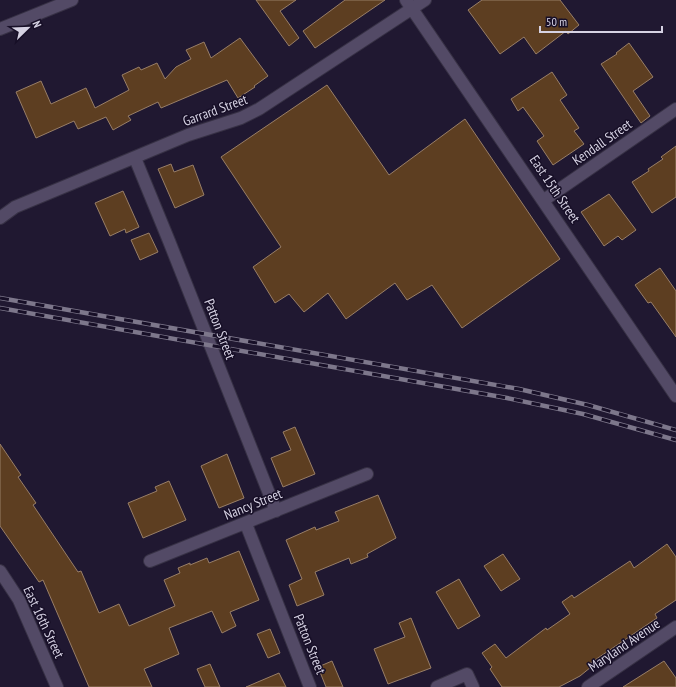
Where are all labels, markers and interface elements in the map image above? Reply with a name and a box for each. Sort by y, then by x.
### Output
north arrow [8,8,48,48]
scale bar [540,8,662,34]
text: 50 m [546,14,567,29]
text: N [30,19,45,30]
street label: Garrard Street [180,90,250,130]
street label: Kendall Street [569,115,635,169]
street label: East 15th Street [526,152,584,226]
street label: Patton Street [200,296,240,362]
street label: Nancy Street [221,484,285,524]
street label: East 16th Street [19,583,69,661]
street label: Patton Street [290,611,330,677]
street label: Maryland Avenue [585,614,663,676]

